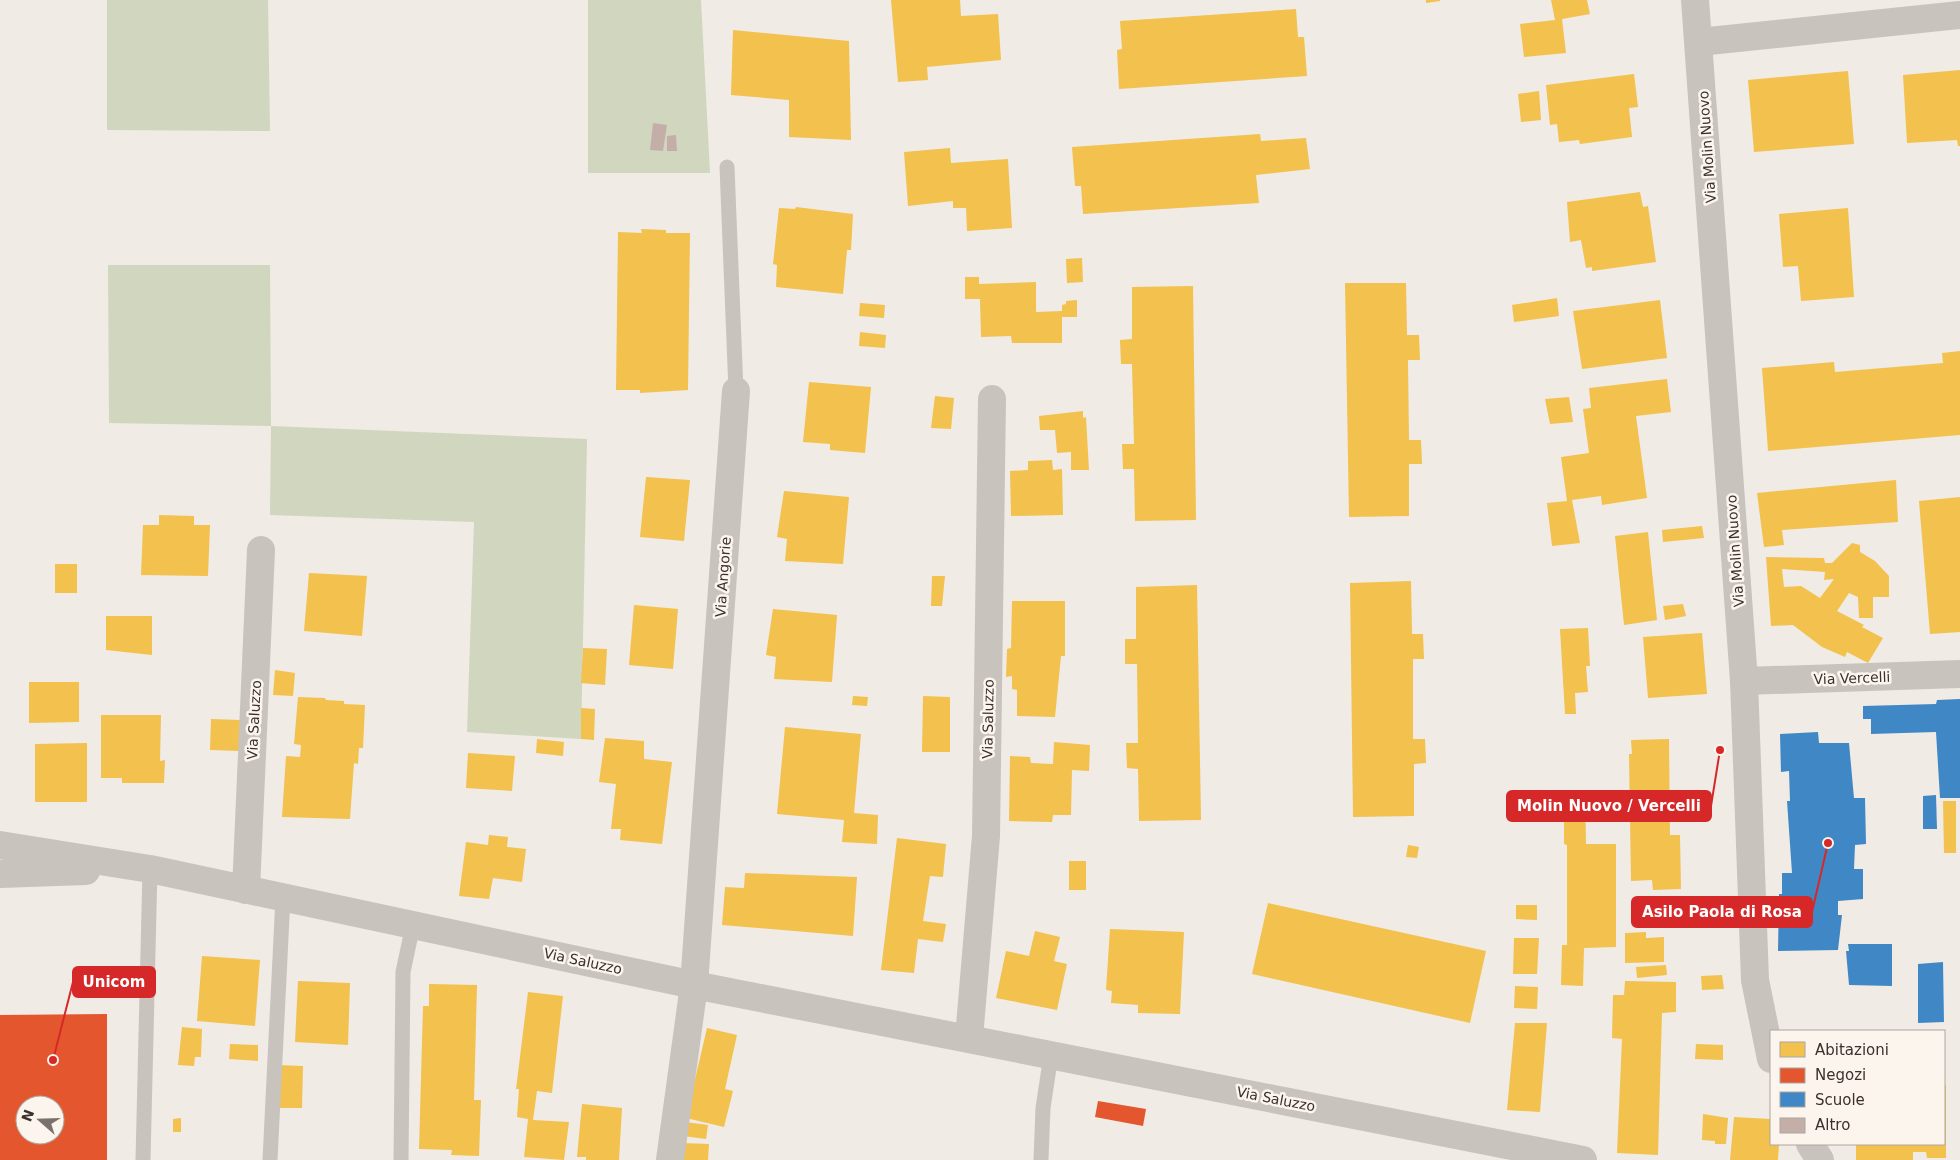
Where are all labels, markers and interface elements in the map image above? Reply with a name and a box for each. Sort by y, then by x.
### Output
street label: Via Molin Nuovo [1695,90,1719,204]
street label: Via Molin Nuovo [1723,494,1747,608]
street label: Via Angorie [712,536,734,618]
street label: Via Vercelli [1813,669,1891,687]
street label: Via Saluzzo [979,679,997,759]
street label: Via Saluzzo [244,680,264,760]
callout: Molin Nuovo / Vercelli [1507,791,1711,821]
text: Molin Nuovo / Vercelli [1517,797,1701,815]
callout: Asilo Paola di Rosa [1632,897,1812,927]
text: Asilo Paola di Rosa [1642,903,1802,921]
street label: Via Saluzzo [542,945,624,977]
callout: Unicom [73,967,155,997]
text: Unicom [83,973,145,991]
legend [1770,1030,1945,1145]
text: Abitazioni [1815,1041,1889,1059]
text: Negozi [1815,1066,1866,1084]
street label: Via Saluzzo [1235,1084,1317,1114]
text: Scuole [1815,1091,1865,1109]
north arrow [15,1095,65,1145]
text: N [18,1107,37,1124]
text: Altro [1815,1116,1850,1134]

